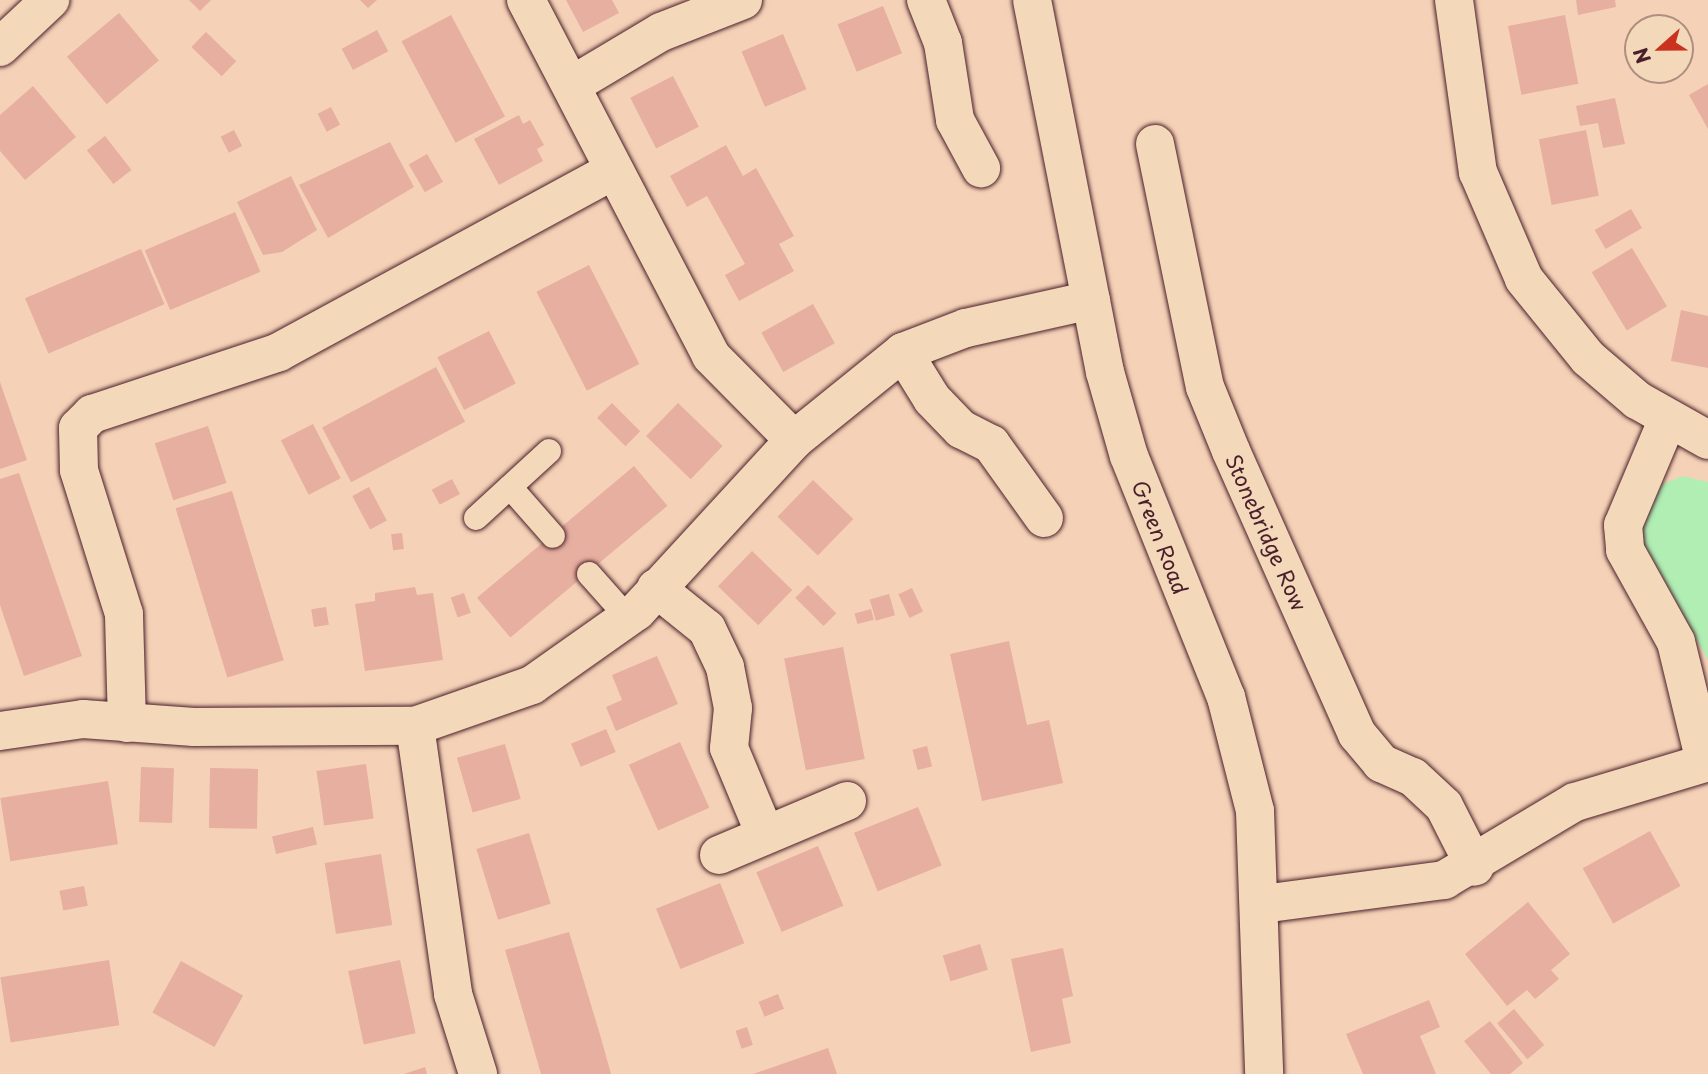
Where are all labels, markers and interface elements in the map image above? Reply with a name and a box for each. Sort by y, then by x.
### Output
north arrow [1624,14,1694,84]
text: N [1625,44,1657,68]
street label: Stonebridge Row [1221,450,1313,614]
street label: Green Road [1127,476,1195,598]

